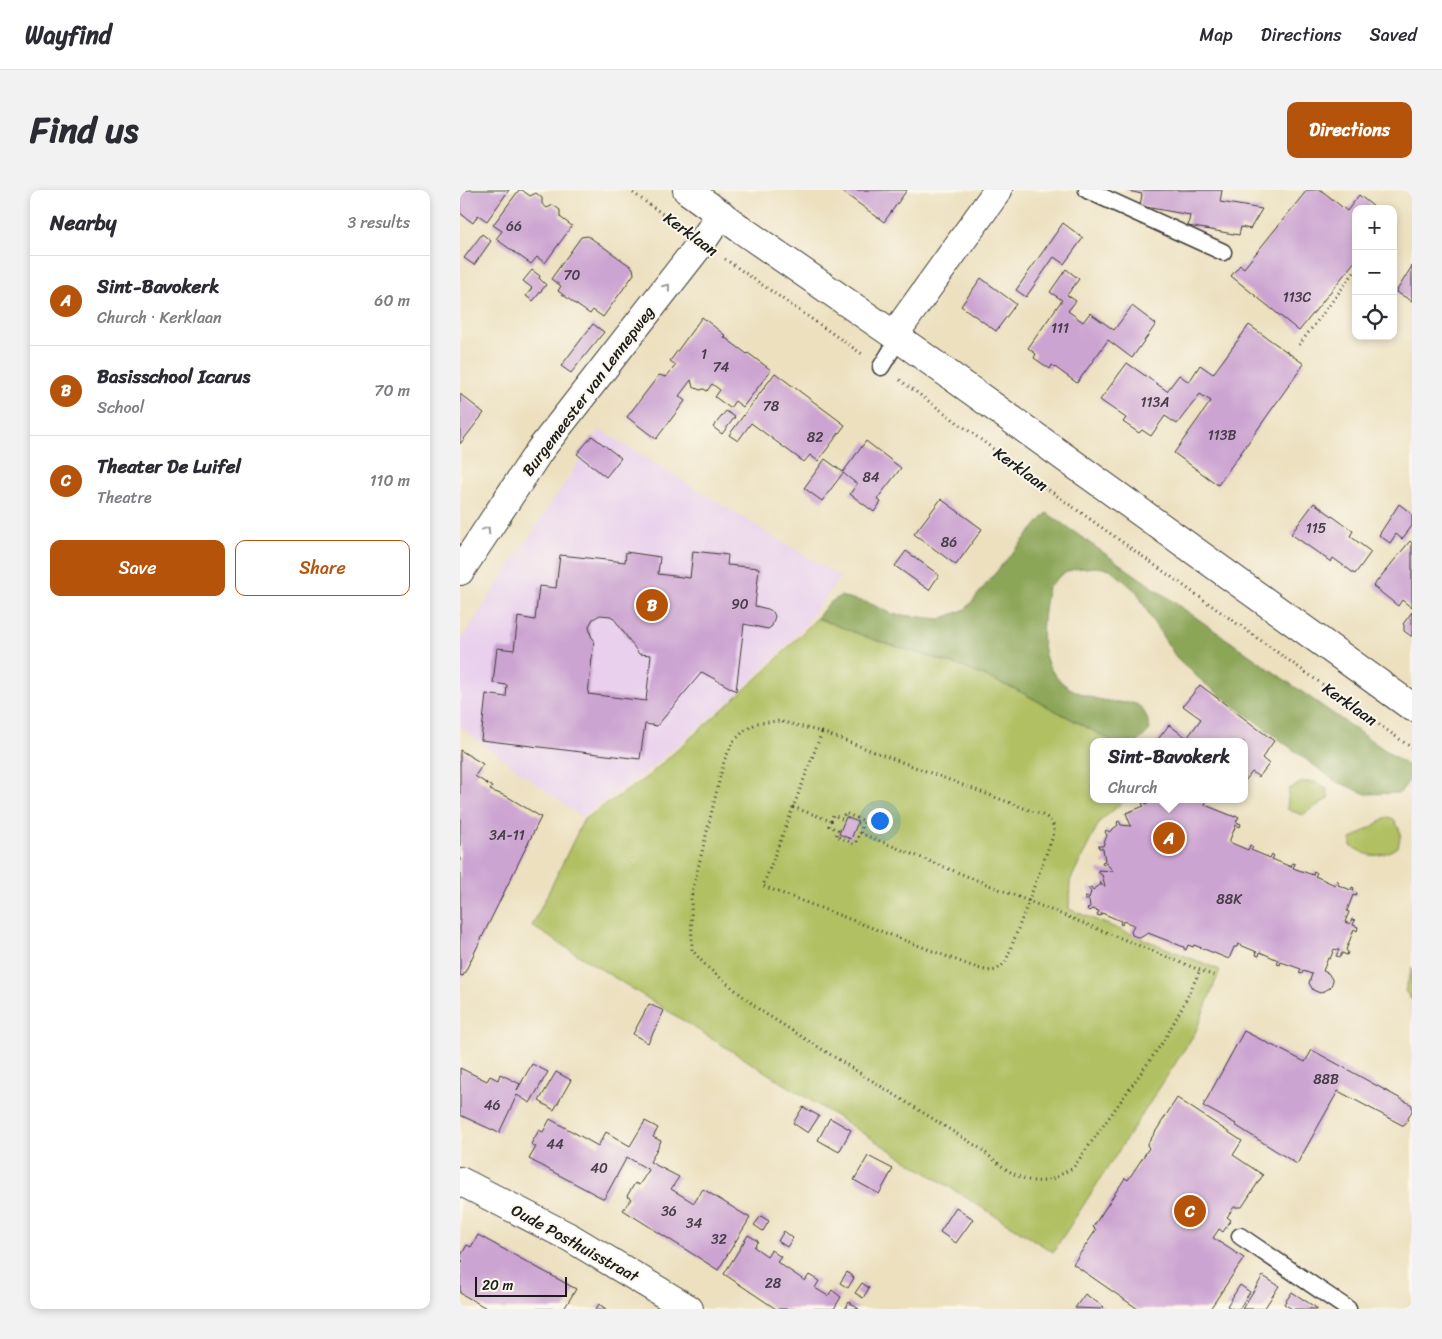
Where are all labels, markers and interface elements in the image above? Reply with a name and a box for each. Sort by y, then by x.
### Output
text: Wayfind [25,14,111,56]
text: Map [1200,19,1233,51]
text: Directions [1261,19,1342,51]
text: Saved [1370,19,1417,51]
text: Find us [30,99,138,161]
button: Directions [1287,102,1412,158]
text: Nearby [50,204,116,242]
street label: Kerklaan [657,204,725,264]
map controls [1352,205,1397,340]
button: + [1352,205,1397,250]
text: 3 results [347,208,410,237]
house number: 66 [506,214,522,239]
button: − [1352,250,1397,295]
house number: 70 [564,263,581,288]
text: Sint-Bavokerk [97,270,219,303]
one-way arrow [662,284,670,293]
house number: 113C [1283,285,1311,310]
text: A [61,286,71,315]
text: 60 m [374,286,410,315]
button: locate [1352,295,1397,340]
street label: Burgemeester van Lennepweg [514,299,662,483]
text: Church · Kerklaan [97,303,222,332]
house number: 111 [1051,316,1069,341]
house number: 1 [701,342,707,367]
house number: 74 [713,355,730,380]
text: Basisschool Icarus [97,360,250,393]
text: B [61,376,71,405]
text: 70 m [374,376,410,405]
house number: 113A [1141,390,1169,415]
text: School [97,393,144,422]
house number: 78 [763,394,780,419]
house number: 113B [1208,423,1236,448]
house number: 82 [807,425,823,450]
street label: Kerklaan [987,439,1055,499]
text: Theater De Luifel [97,450,241,483]
house number: 84 [862,465,880,490]
text: C [61,466,71,495]
text: 110 m [370,466,410,495]
text: Theatre [97,483,152,512]
house number: 115 [1306,516,1327,541]
one-way arrow [481,526,490,536]
house number: 86 [941,530,957,555]
button: Save [50,540,225,596]
button: Share [235,540,410,596]
pin: B [636,586,668,624]
house number: 90 [731,592,749,617]
street label: Kerklaan [1316,674,1384,734]
popup [1090,738,1248,803]
text: Sint-Bavokerk [1108,740,1230,773]
text: Church [1108,773,1158,802]
your location [867,808,893,834]
pin: A [1153,819,1185,857]
house number: 3A-11 [489,823,525,848]
house number: 88K [1216,887,1243,912]
house number: 88B [1313,1067,1339,1092]
house number: 46 [484,1093,500,1118]
house number: 44 [546,1132,564,1157]
house number: 40 [590,1156,608,1181]
pin: C [1174,1192,1206,1230]
street label: Oude Posthuisstraat [506,1196,645,1291]
house number: 36 [661,1199,677,1224]
house number: 34 [686,1211,702,1236]
house number: 32 [711,1227,727,1252]
house number: 28 [765,1271,782,1296]
text: 20 m [482,1273,513,1298]
scale bar [475,1274,568,1297]

